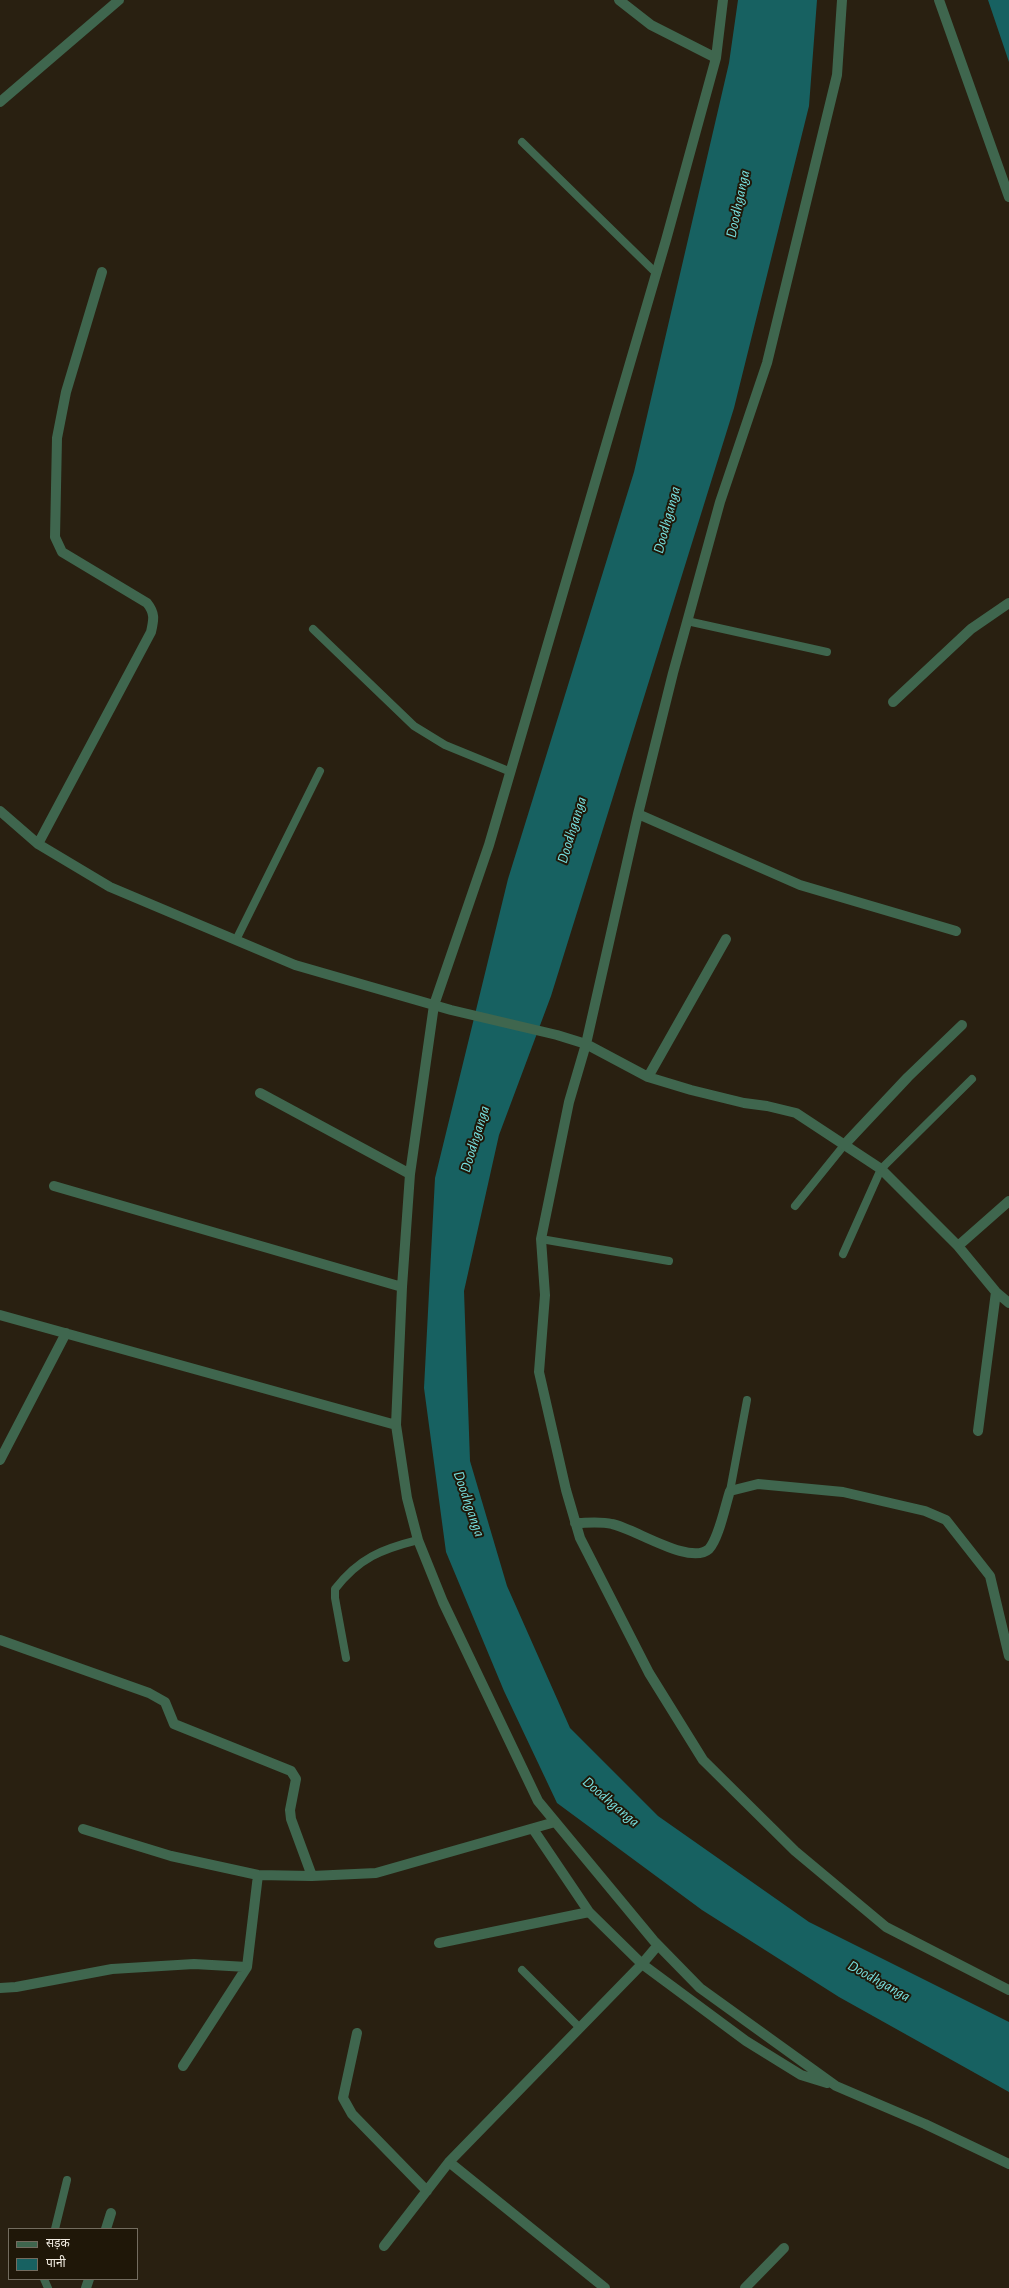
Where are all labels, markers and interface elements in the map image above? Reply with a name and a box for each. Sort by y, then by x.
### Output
water label: Doodhganga [722,169,754,239]
water label: Doodhganga [649,484,685,556]
water label: Doodhganga [553,795,591,865]
water label: Doodhganga [456,1104,494,1174]
water label: Doodhganga [449,1469,489,1539]
water label: Doodhganga [579,1773,643,1831]
water label: Doodhganga [845,1956,913,2006]
legend [8,2228,138,2280]
text: सड़क [46,2237,70,2249]
text: पानी [46,2257,66,2269]

